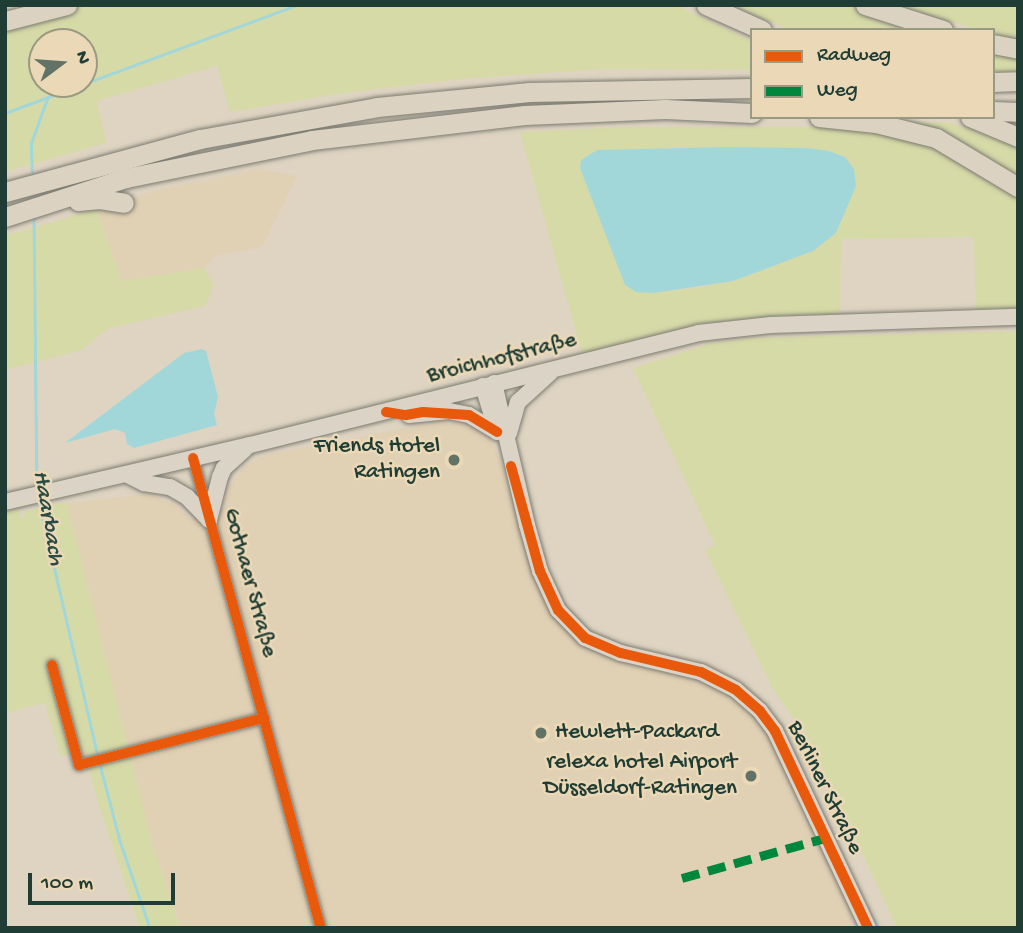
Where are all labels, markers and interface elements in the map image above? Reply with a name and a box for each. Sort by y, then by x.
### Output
north arrow [28,28,98,98]
legend [750,28,995,119]
text: Radweg [817,44,891,69]
text: N [69,48,95,67]
text: Weg [817,79,858,104]
street label: Broichhofstraße [424,327,580,391]
place label: Friends Hotel Ratingen [314,433,440,487]
marker: Friends Hotel Ratingen [446,452,462,468]
water label: Haarbach [24,468,70,568]
street label: Gothaer Straße [216,505,282,661]
street label: Berliner Straße [780,717,868,859]
place label: Hewlett-Packard [555,719,719,747]
marker: Hewlett-Packard [533,725,549,741]
place label: relexa hotel Airport Düsseldorf-Ratingen [544,749,737,803]
marker: relexa hotel Airport Düsseldorf-Ratingen [743,768,759,784]
scale bar [32,860,178,904]
text: 100 m [41,872,93,897]

